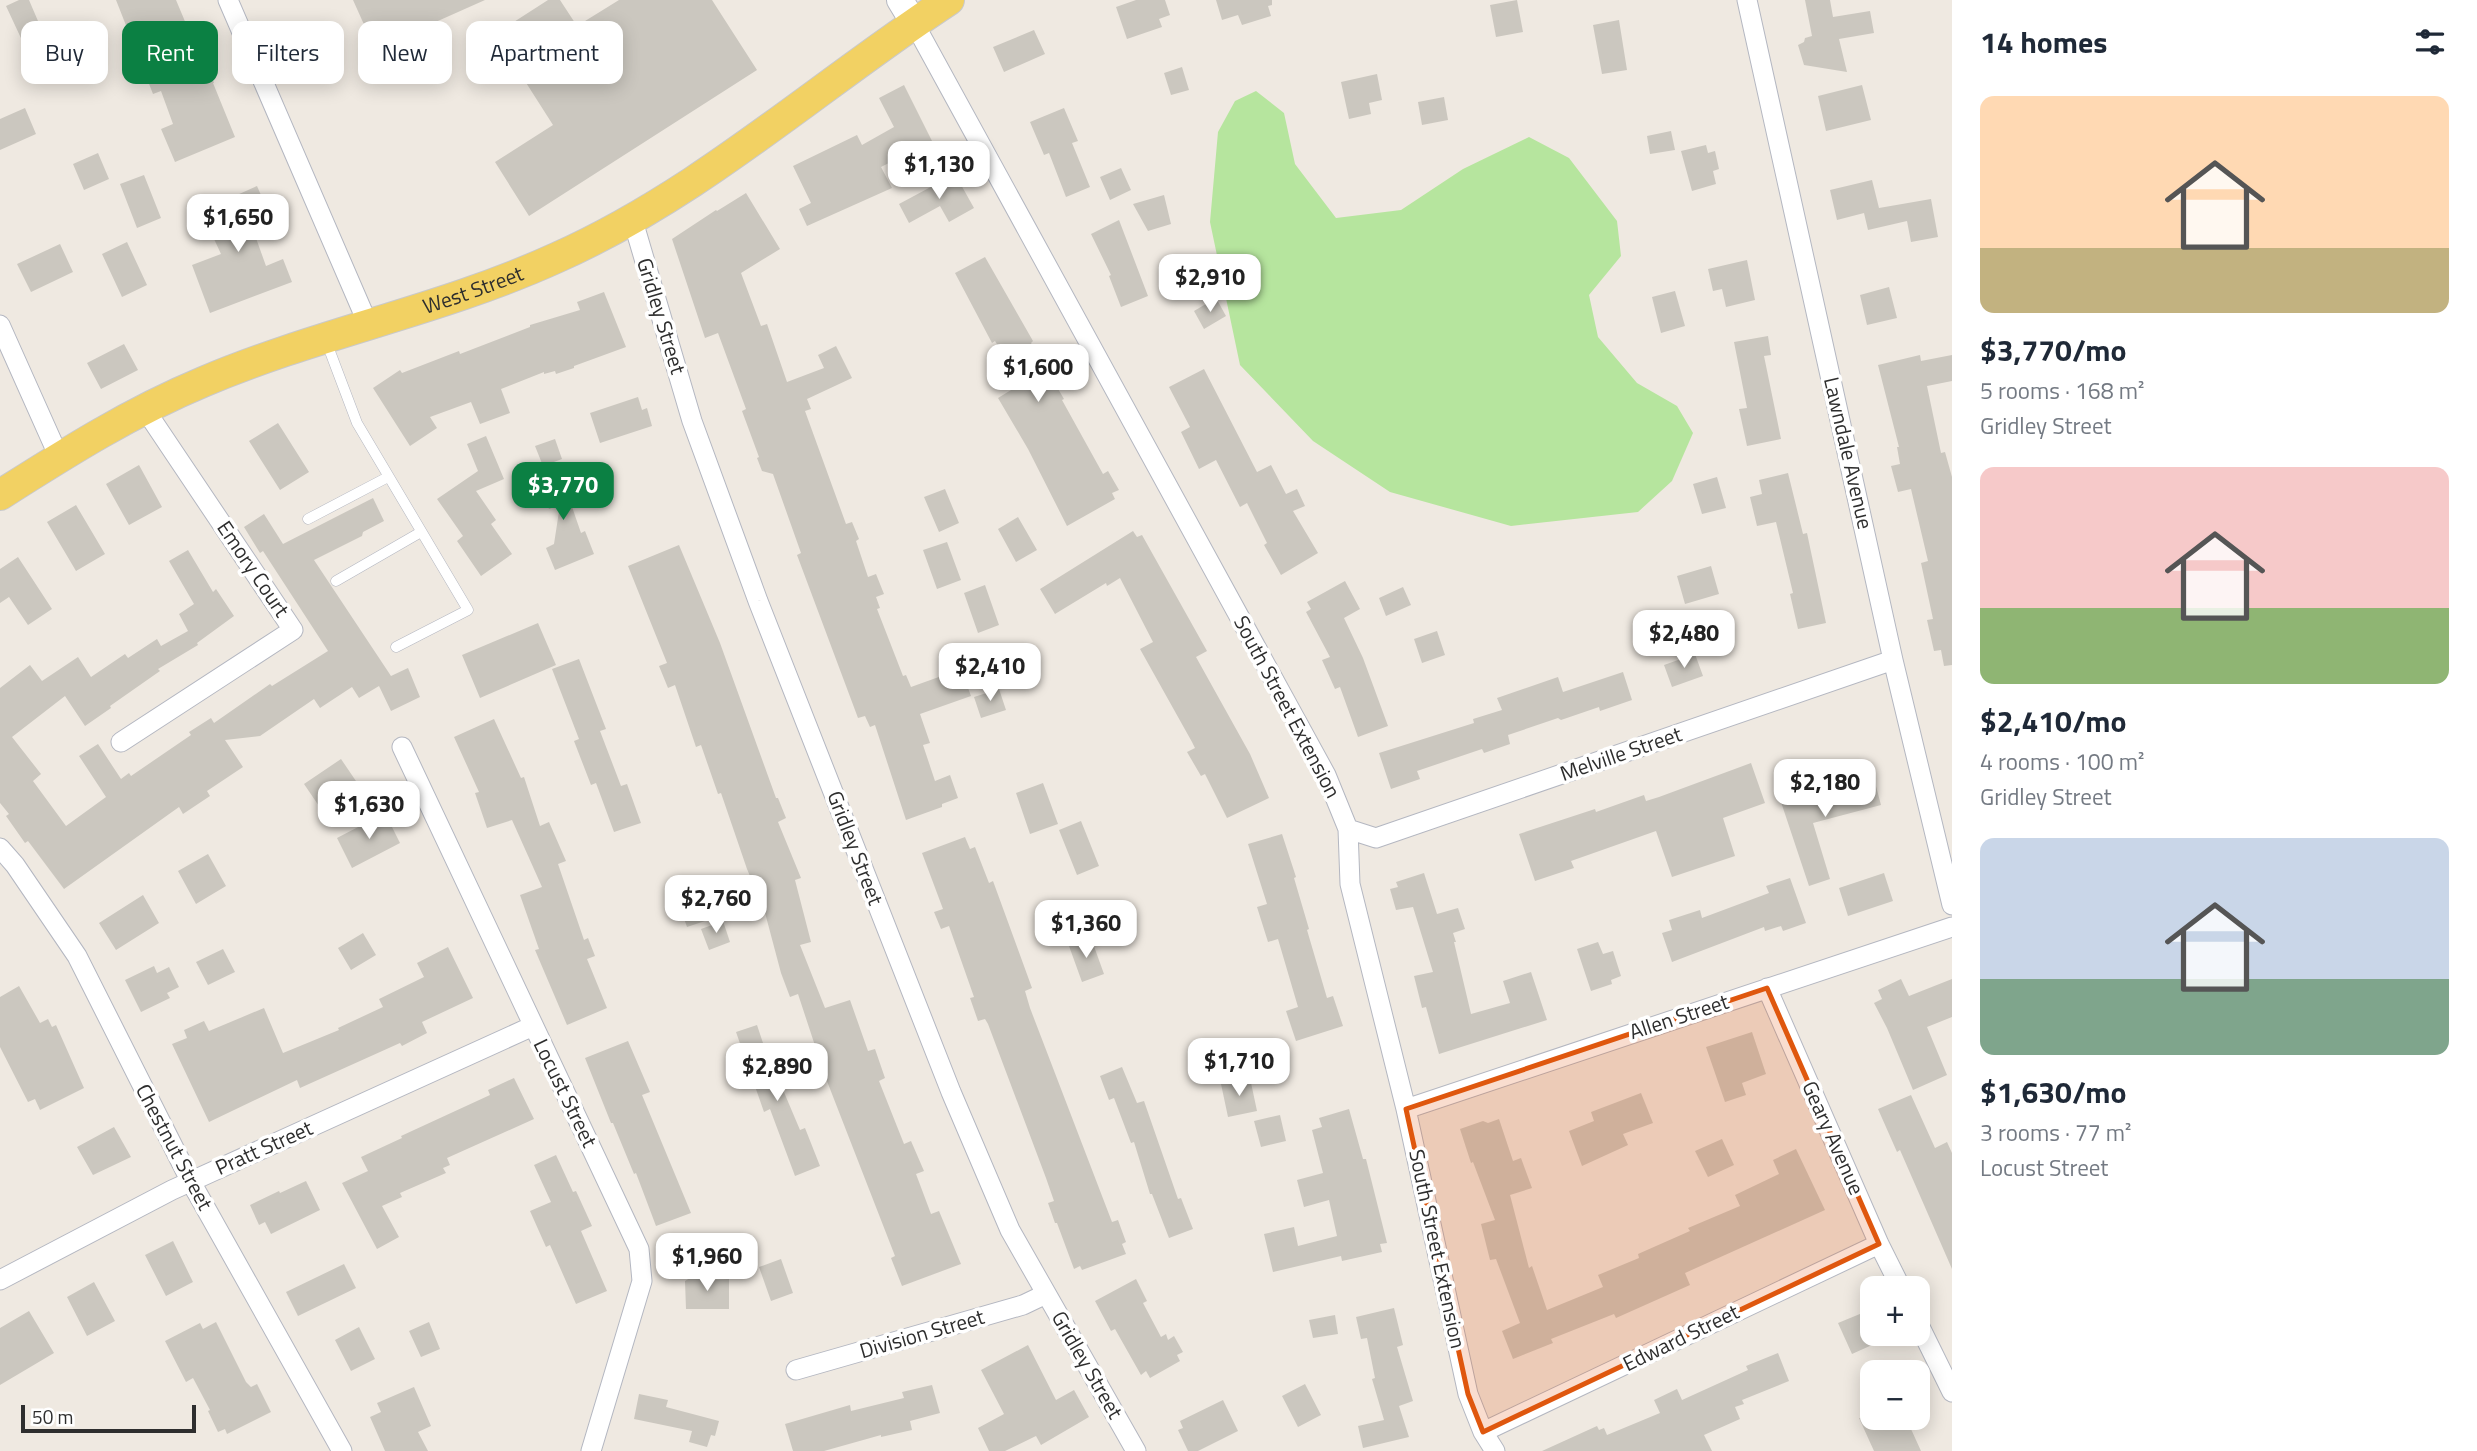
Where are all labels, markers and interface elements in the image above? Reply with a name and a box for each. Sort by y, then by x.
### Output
text: 14 homes [1980,19,2107,65]
chip: Buy [21,21,108,84]
chip: Rent [122,21,218,84]
chip: Filters [232,21,344,84]
chip: New [358,21,452,84]
chip: Apartment [466,21,623,84]
icon: filters [2411,23,2449,61]
pin: $1,130 [882,142,996,201]
icon: home [2152,142,2278,268]
text: $1,130 [904,146,974,181]
pin: $1,650 [181,194,295,254]
text: $1,650 [203,199,273,234]
street label: Gridley Street [629,254,695,378]
pin: $2,910 [1153,254,1267,314]
street label: West Street [418,256,528,322]
text: $2,910 [1175,259,1245,294]
text: $3,770/mo [1980,327,2126,373]
pin: $1,600 [981,344,1095,404]
text: $1,600 [1003,349,1073,384]
text: 5 rooms · 168 m² [1980,373,2144,408]
street label: Lawndale Avenue [1816,374,1882,532]
text: Gridley Street [1980,408,2112,443]
pin: $3,770 [506,462,620,522]
text: $3,770 [528,467,598,502]
icon: home [2152,513,2278,639]
street label: Emory Court [210,514,298,624]
street label: South Street Extension [1226,610,1350,804]
pin: $2,480 [1627,610,1741,670]
text: $2,480 [1649,615,1719,650]
pin: $2,410 [933,644,1047,703]
text: $2,410 [955,648,1025,683]
text: $2,410/mo [1980,698,2126,744]
street label: Melville Street [1556,717,1686,789]
text: 4 rooms · 100 m² [1980,744,2144,779]
pin: $2,180 [1768,760,1882,819]
text: $2,180 [1790,764,1860,799]
text: Gridley Street [1980,779,2112,814]
pin: $1,630 [312,782,426,841]
text: $1,630 [334,786,404,821]
street label: Gridley Street [819,786,893,910]
pin: $2,760 [659,876,773,935]
text: $2,760 [681,880,751,915]
icon: home [2152,884,2278,1010]
pin: $1,360 [1029,900,1143,960]
text: $1,360 [1051,905,1121,940]
street label: Allen Street [1625,985,1733,1047]
street label: Locust Street [526,1033,606,1153]
pin: $1,710 [1182,1038,1296,1098]
text: $1,710 [1204,1043,1274,1078]
pin: $2,890 [720,1044,834,1103]
text: $2,890 [742,1048,812,1083]
text: $1,630/mo [1980,1069,2126,1115]
street label: Geary Avenue [1795,1075,1873,1200]
street label: Chestnut Street [128,1078,222,1216]
street label: Pratt Street [210,1111,318,1183]
text: 3 rooms · 77 m² [1980,1115,2131,1150]
street label: South Street Extension [1401,1146,1475,1351]
text: Locust Street [1980,1150,2108,1185]
pin: $1,960 [650,1234,764,1293]
text: $1,960 [672,1238,742,1273]
map controls [1860,1276,1930,1430]
button: + [1860,1276,1930,1346]
street label: Edward Street [1617,1295,1745,1379]
street label: Division Street [856,1300,988,1366]
street label: Gridley Street [1044,1305,1132,1425]
button: − [1860,1360,1930,1430]
scale bar [21,1402,196,1434]
text: 50 m [32,1402,73,1431]

